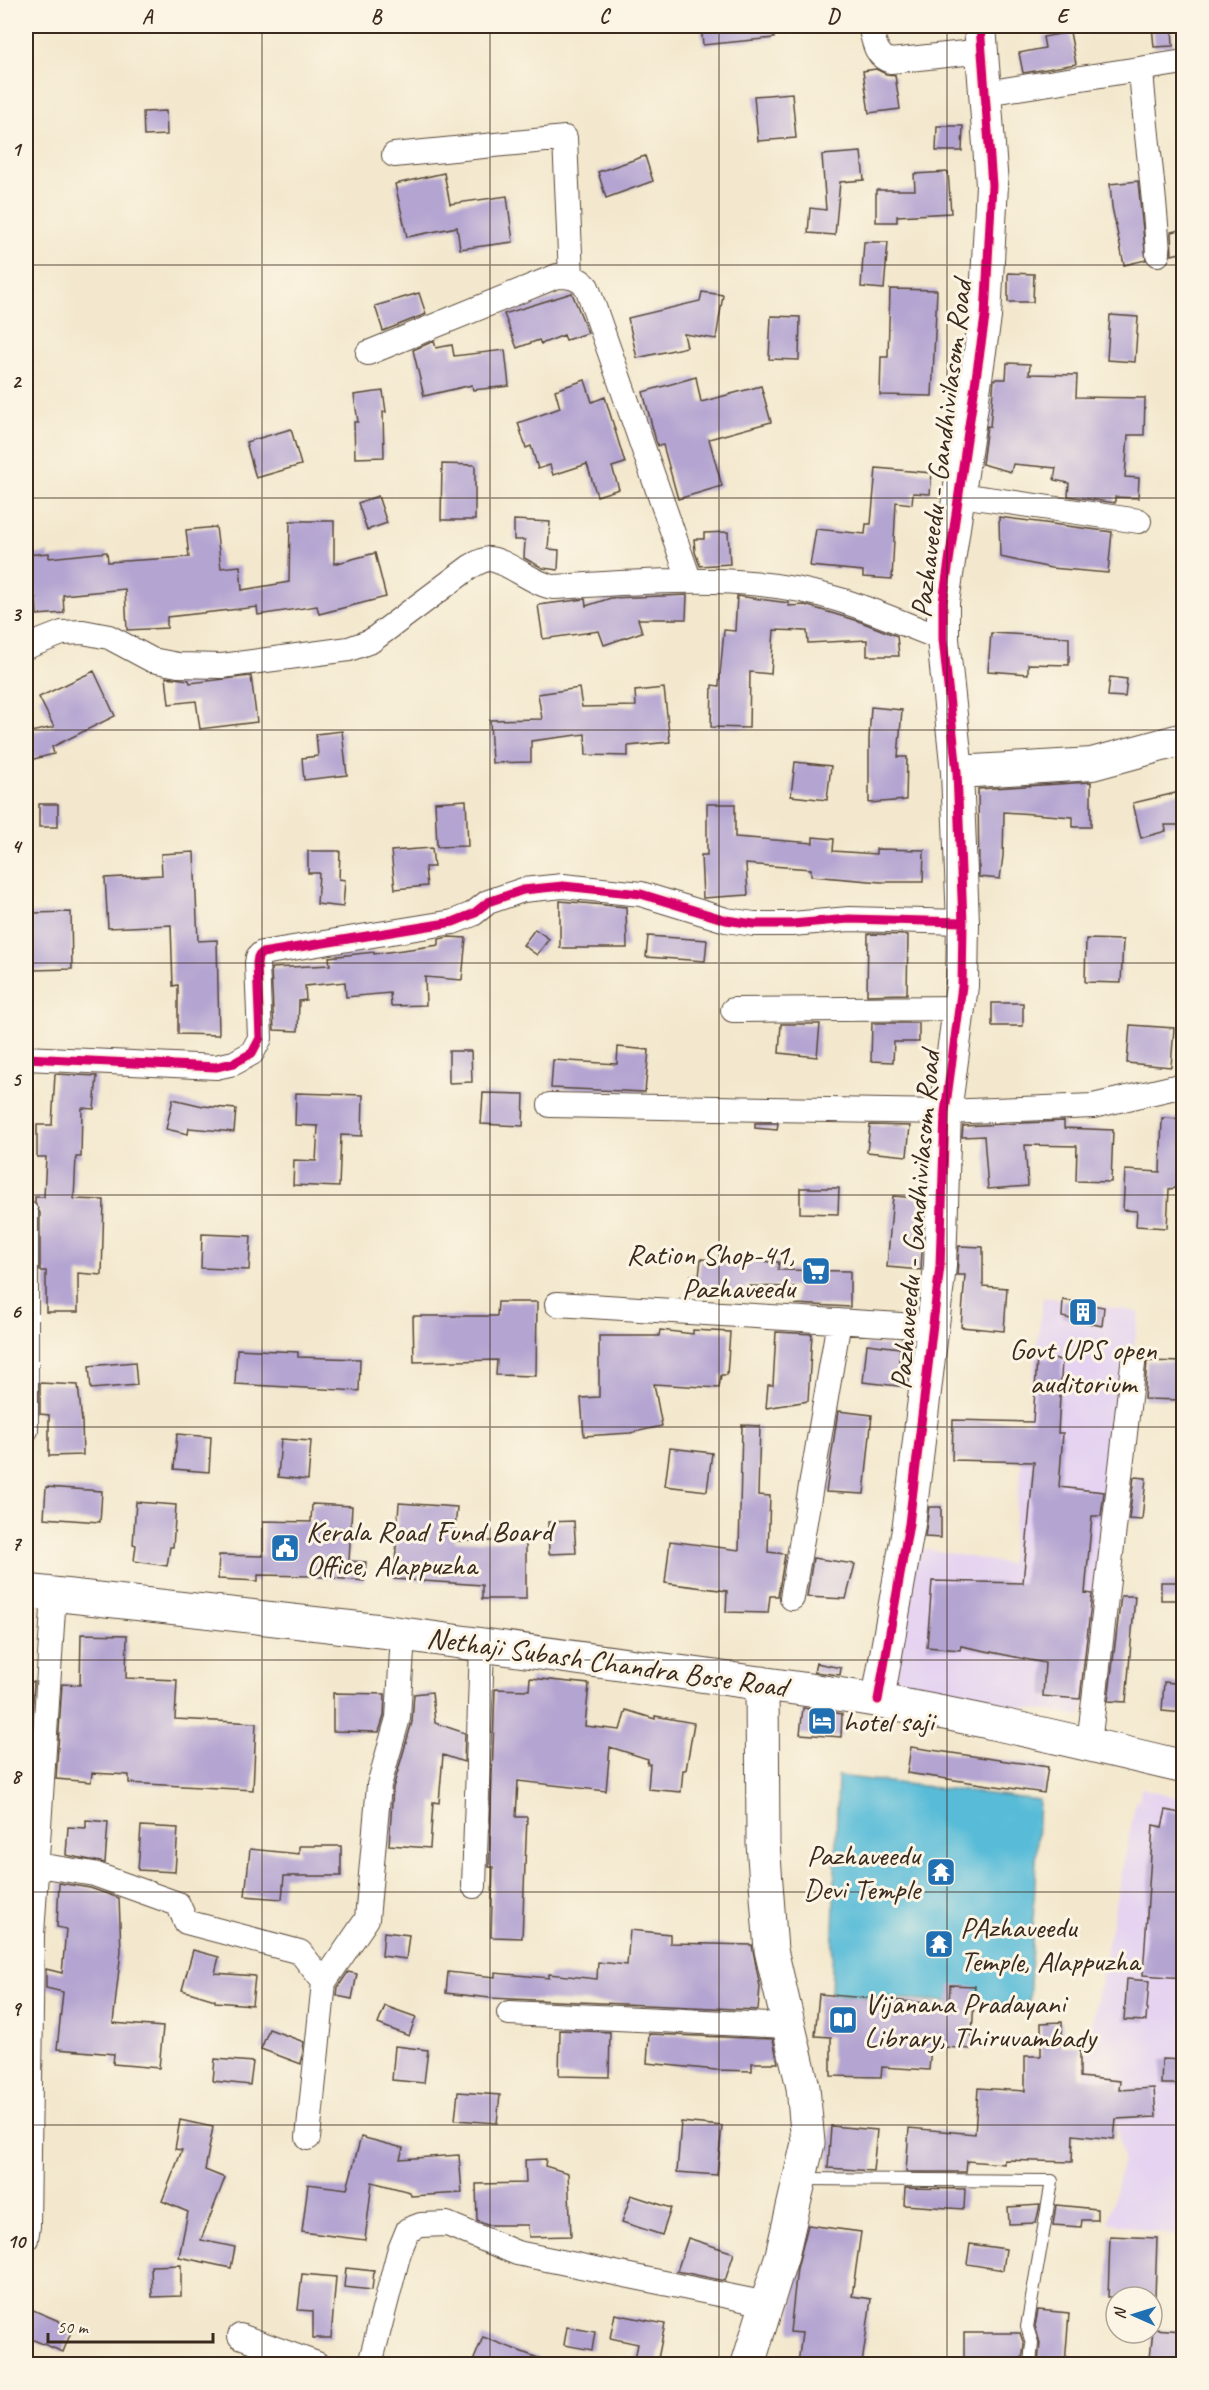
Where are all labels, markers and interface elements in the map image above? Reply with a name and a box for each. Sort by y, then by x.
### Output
text: A [142,4,154,29]
text: B [371,4,383,29]
text: C [599,4,611,29]
text: D [827,4,841,29]
text: E [1057,4,1071,29]
text: 1 [12,137,23,162]
street label: Pazhaveedu - Gandhivilasom Road [901,274,981,620]
text: 2 [12,369,23,394]
text: 3 [12,602,23,627]
text: 4 [12,834,24,859]
street label: Pazhaveedu - Gandhivilasom Road [881,1045,949,1391]
text: 5 [12,1067,23,1092]
place label: Ration Shop-41, Pazhaveedu [626,1235,797,1307]
supermarket icon: Ration Shop-41, Pazhaveedu [800,1255,832,1287]
building icon: Govt UPS open auditorium [1067,1296,1099,1328]
text: 6 [11,1299,22,1324]
place label: Govt UPS open auditorium [1009,1330,1157,1402]
place label: Kerala Road Fund Board Office, Alappuzha [306,1512,556,1584]
text: 7 [12,1531,23,1556]
public building icon: Kerala Road Fund Board Office, Alappuzha [269,1532,301,1564]
street label: Nethaji Subash Chandra Bose Road [425,1618,794,1707]
place label: hotel saji [843,1702,937,1740]
hotel icon: hotel saji [806,1705,838,1737]
text: 8 [12,1764,24,1789]
place label: Pazhaveedu Devi Temple [803,1836,922,1908]
temple icon: Pazhaveedu Devi Temple [925,1856,957,1888]
place label: PAzhaveedu Temple, Alappuzha [960,1908,1142,1980]
temple icon: PAzhaveedu Temple, Alappuzha [923,1928,955,1960]
place label: Vijanana Pradayani Library, Thiruvambady [864,1984,1099,2056]
text: 9 [12,1996,23,2021]
library icon: Vijanana Pradayani Library, Thiruvambady [827,2004,859,2036]
text: 10 [7,2229,27,2254]
north arrow [1104,2285,1164,2345]
scale bar [48,2306,213,2344]
text: N [1110,2306,1130,2320]
text: 50 m [57,2316,90,2338]

